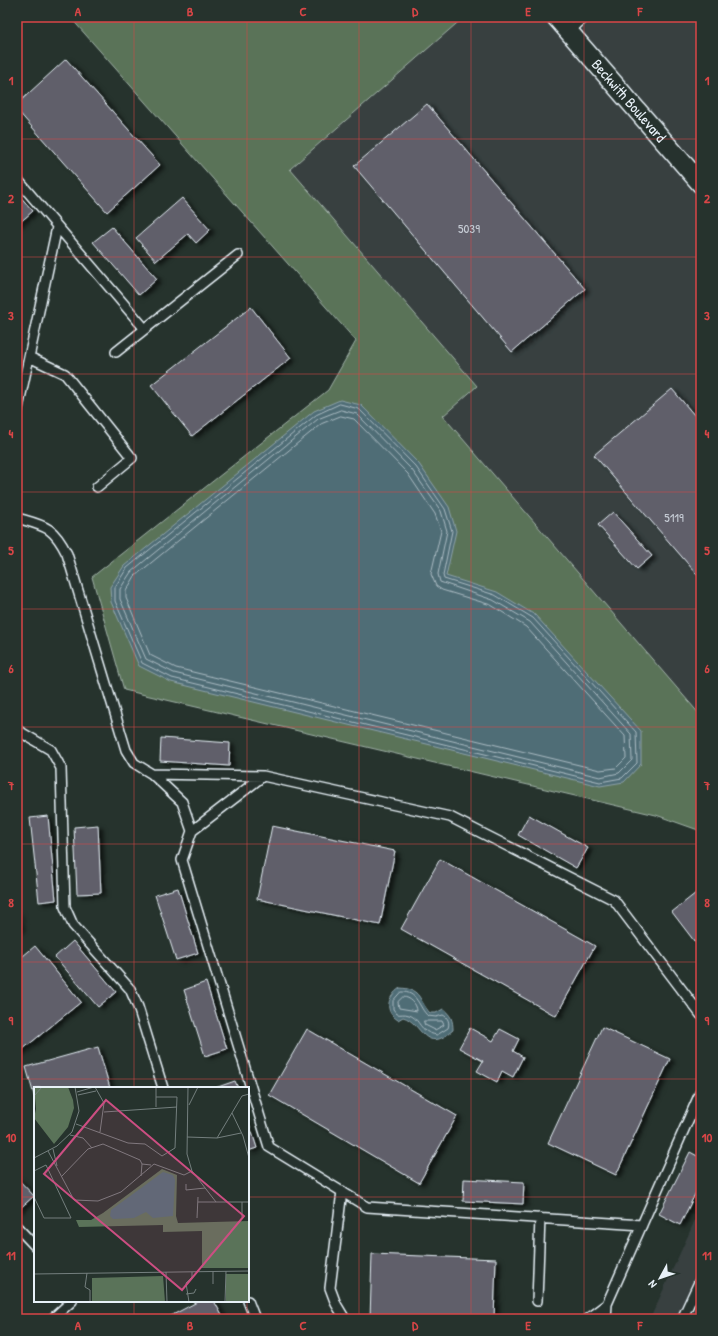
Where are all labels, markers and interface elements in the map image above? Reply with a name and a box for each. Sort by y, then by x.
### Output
text: A [75,2,82,20]
text: B [187,2,194,20]
text: C [299,2,307,20]
text: D [412,2,419,20]
text: E [525,2,531,20]
text: F [637,2,644,20]
street label: Beckwith Boulevard [587,54,671,147]
text: 1 [9,71,14,89]
text: 1 [705,71,710,89]
text: 2 [8,189,15,207]
text: 2 [704,189,711,207]
house number: 5039 [458,219,480,237]
text: 3 [8,306,14,324]
text: 3 [704,306,710,324]
text: 4 [9,424,14,442]
text: 4 [705,424,710,442]
house number: 5119 [664,508,684,526]
text: 5 [8,541,14,559]
text: 5 [704,541,710,559]
text: 6 [8,659,14,677]
text: 6 [704,659,710,677]
text: 7 [7,776,15,794]
text: 7 [703,776,711,794]
text: 8 [8,893,14,911]
text: 8 [704,893,710,911]
text: 9 [9,1011,14,1029]
text: 9 [705,1011,710,1029]
inset map [34,1087,249,1302]
text: 10 [6,1128,16,1146]
text: 10 [702,1128,712,1146]
text: 11 [6,1246,16,1264]
text: 11 [702,1246,712,1264]
north arrow [640,1258,680,1298]
text: N [645,1278,660,1291]
text: A [75,1316,82,1334]
text: B [187,1316,194,1334]
text: C [299,1316,307,1334]
text: D [412,1316,419,1334]
text: E [525,1316,531,1334]
text: F [637,1316,644,1334]

